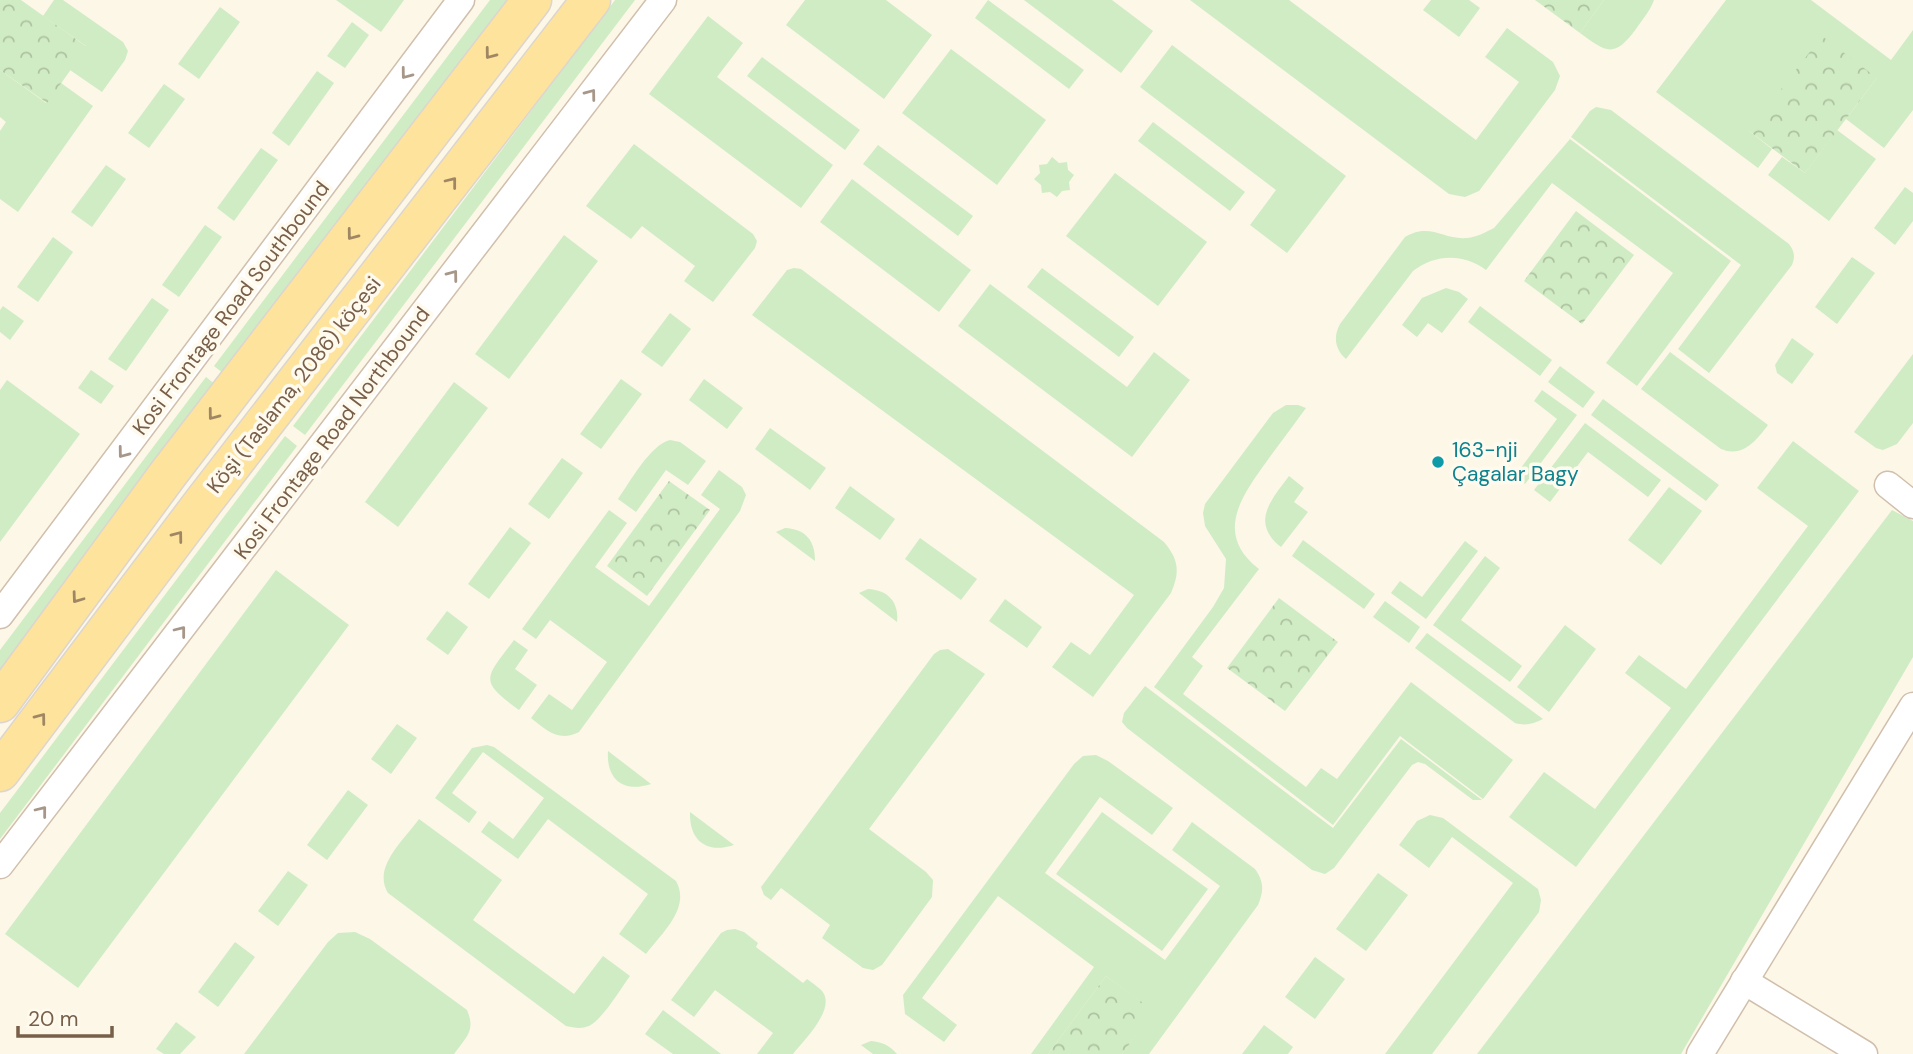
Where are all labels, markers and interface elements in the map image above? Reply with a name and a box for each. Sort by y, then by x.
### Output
one-way arrow [486,46,499,59]
one-way arrow [402,67,414,79]
one-way arrow [582,89,595,102]
street label: Kosi Frontage Road Southbound [126,175,336,441]
one-way arrow [444,177,457,189]
one-way arrow [347,227,360,240]
one-way arrow [444,270,457,283]
street label: Köşi (Taslama, 2086) köçesi [201,271,387,499]
street label: Kosi Frontage Road Northbound [228,301,436,565]
one-way arrow [209,408,222,420]
place label: 163-nji Çagalar Bagy [1452,436,1579,488]
one-way arrow [119,445,132,458]
marker: 163-nji Çagalar Bagy [1430,454,1446,470]
one-way arrow [170,531,183,544]
one-way arrow [73,590,86,603]
one-way arrow [172,626,185,639]
one-way arrow [33,713,45,725]
one-way arrow [33,806,46,819]
scale bar [18,995,112,1038]
text: 20 m [28,1005,79,1033]

